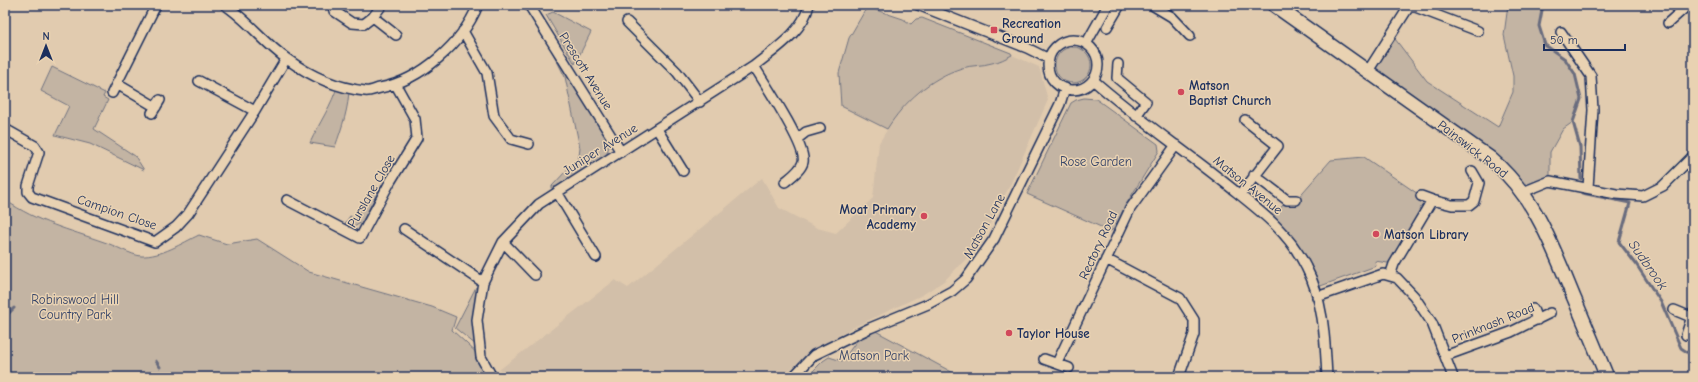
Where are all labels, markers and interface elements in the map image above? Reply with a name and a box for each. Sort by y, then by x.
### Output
place label: Recreation Ground [1002,16,1061,46]
marker: Recreation Ground [989,25,999,35]
north arrow [26,26,66,66]
scale bar [1544,26,1625,52]
text: N [42,30,50,43]
street label: Prescott Avenue [556,30,616,113]
text: 50 m [1550,33,1578,47]
place label: Matson Baptist Church [1189,78,1271,108]
marker: Matson Baptist Church [1176,87,1186,97]
street label: Painswick Road [1435,117,1511,181]
street label: Juniper Avenue [560,120,641,178]
street label: Purslane Close [344,152,398,230]
street label: Matson Avenue [1210,153,1286,218]
park label: Rose Garden [1060,154,1132,169]
street label: Campion Close [75,191,159,233]
street label: Matson Lane [960,191,1008,261]
place label: Moat Primary Academy [840,202,916,232]
street label: Rectory Road [1076,208,1120,282]
marker: Moat Primary Academy [919,211,929,221]
place label: Matson Library [1384,227,1469,242]
marker: Matson Library [1371,229,1381,239]
water label: Sudbrook [1625,237,1671,293]
park label: Robinswood Hill Country Park [31,292,119,322]
street label: Prinknash Road [1450,300,1536,346]
place label: Taylor House [1017,326,1090,341]
marker: Taylor House [1004,328,1014,338]
park label: Matson Park [839,348,910,363]

